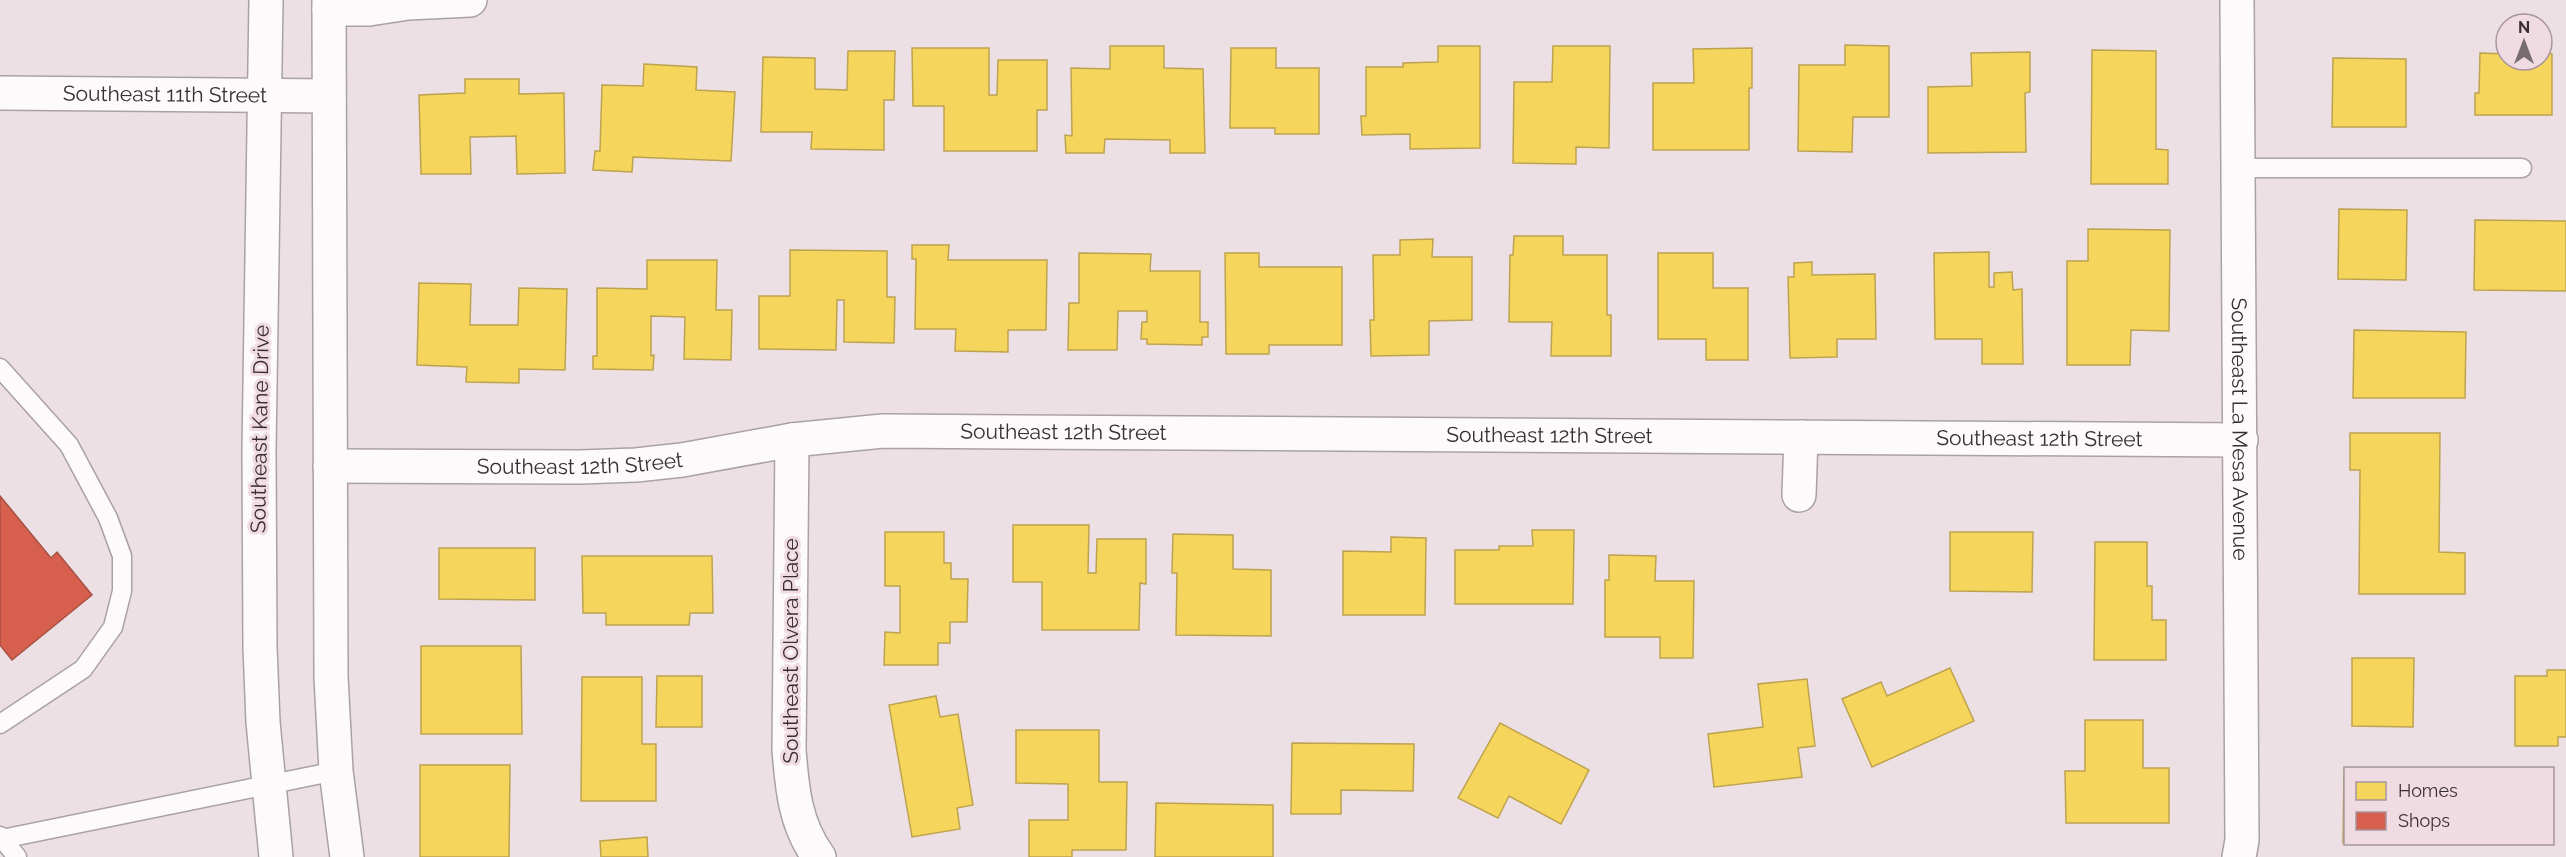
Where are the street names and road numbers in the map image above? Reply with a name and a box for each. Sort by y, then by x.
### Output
street label: Southeast 11th Street [63,81,267,107]
street label: Southeast La Mesa Avenue [2227,297,2253,561]
street label: Southeast Kane Drive [245,325,274,533]
street label: Southeast 12th Street [960,419,1167,445]
street label: Southeast 12th Street [1446,422,1653,448]
street label: Southeast 12th Street [1936,425,2143,451]
street label: Southeast 12th Street [477,447,684,479]
street label: Southeast Olvera Place [778,538,803,764]

